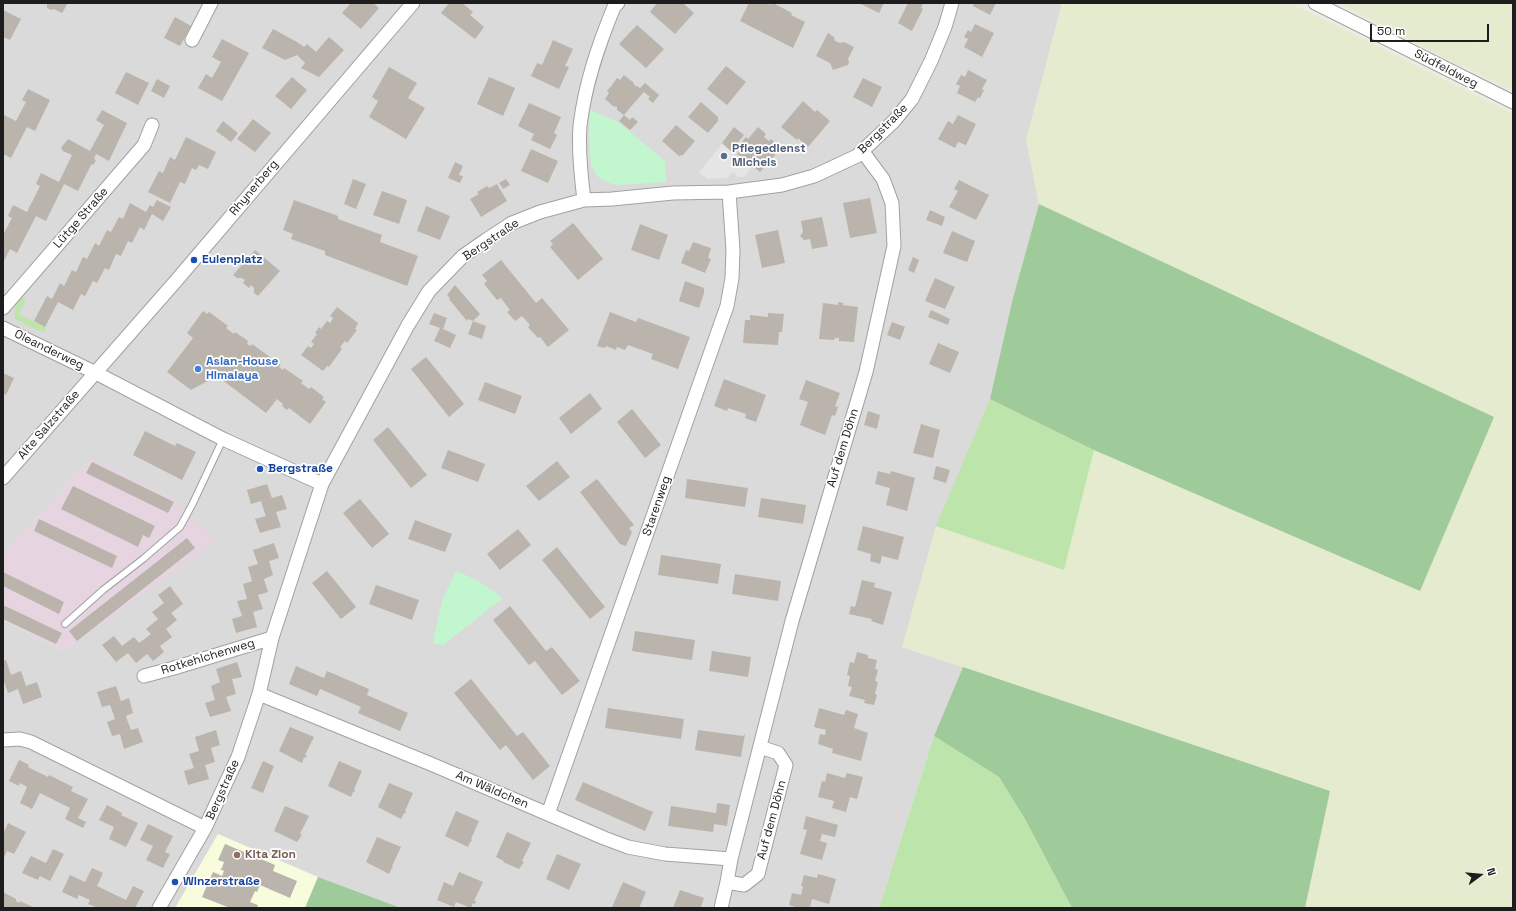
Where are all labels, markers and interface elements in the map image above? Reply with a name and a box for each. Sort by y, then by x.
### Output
scale bar [1372,16,1491,42]
text: 50 m [1377,23,1405,39]
street label: Südfeldweg [1412,47,1480,91]
street label: Bergstraße [855,101,911,157]
place label: Pflegedienst Michels [732,142,806,170]
marker: Pflegedienst Michels [719,151,729,161]
street label: Rhynerberg [227,157,281,219]
street label: Lütge Straße [51,185,111,251]
street label: Bergstraße [460,216,522,264]
place label: Eulenplatz [202,253,263,267]
marker: Eulenplatz [189,255,199,265]
street label: Oleanderweg [12,327,86,373]
place label: Asian-House Himalaya [206,355,278,383]
marker: Asian-House Himalaya [193,364,203,374]
street label: Alte Salzstraße [15,387,83,463]
street label: Auf dem Döhn [824,407,862,489]
place label: Bergstraße [268,462,333,476]
marker: Bergstraße [255,464,265,474]
street label: Starenweg [640,474,674,538]
street label: Rotkehlchenweg [159,636,257,678]
street label: Bergstraße [203,758,243,822]
street label: Am Wäldchen [453,768,531,812]
street label: Auf dem Döhn [754,779,790,861]
place label: Kita Zion [245,848,296,862]
marker: Kita Zion [232,850,242,860]
north arrow [1460,855,1500,895]
text: N [1484,866,1499,877]
place label: Winzerstraße [183,875,260,889]
marker: Winzerstraße [170,877,180,887]

